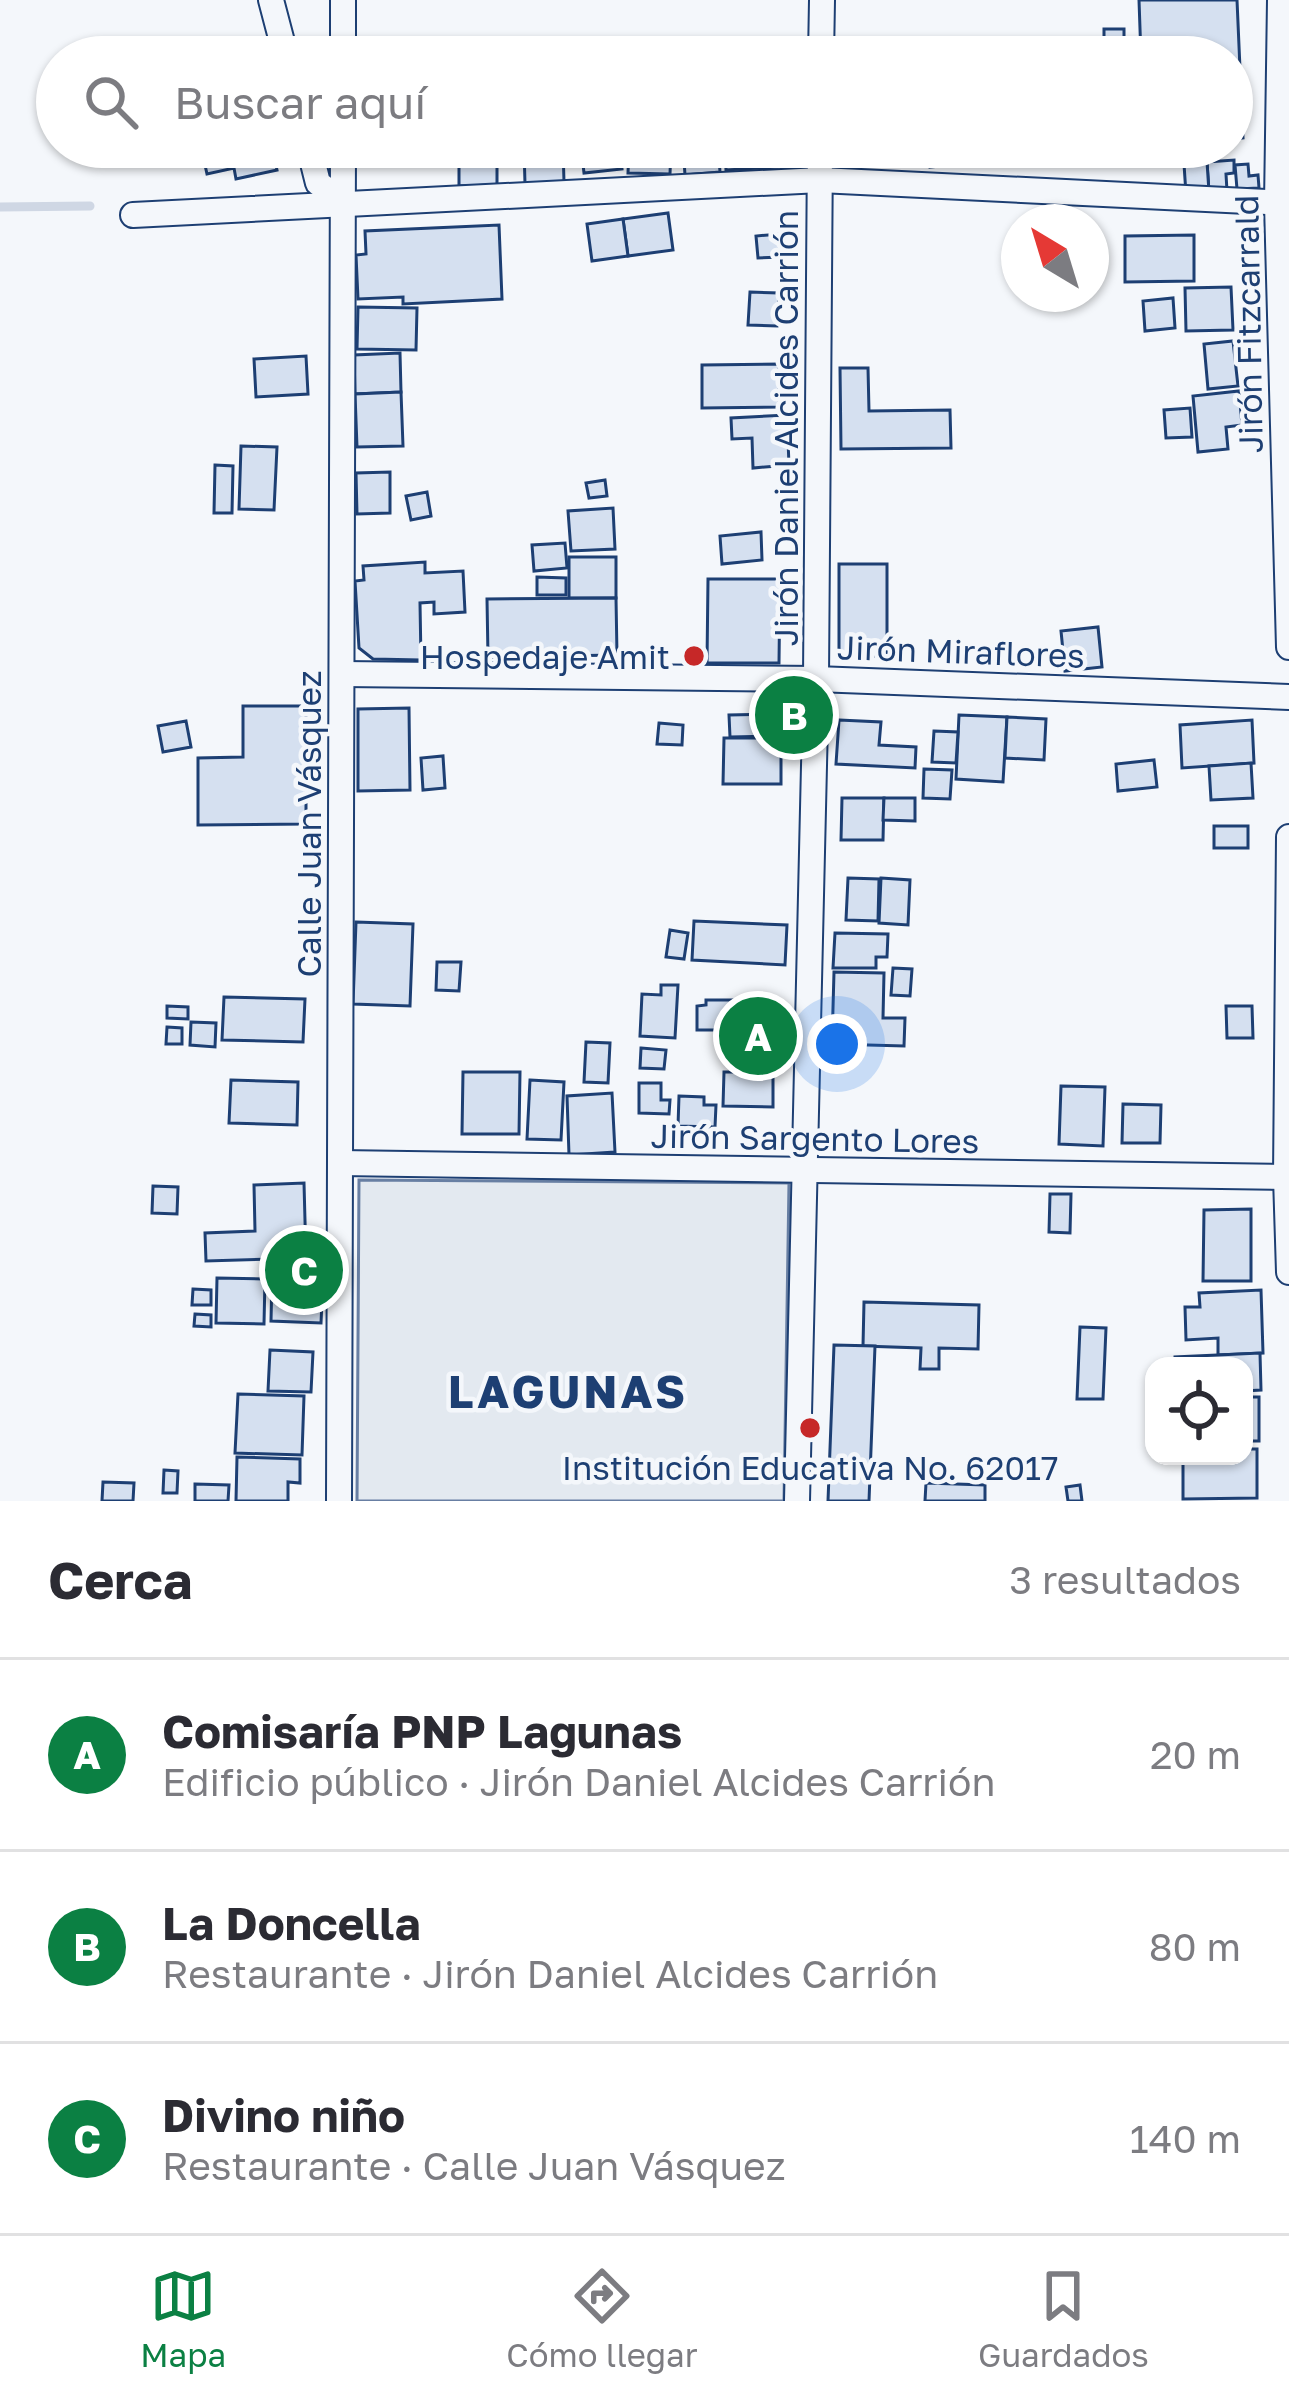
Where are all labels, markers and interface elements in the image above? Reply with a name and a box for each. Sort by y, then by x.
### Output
search box [36,36,1253,168]
icon: search [78,69,144,135]
text: Buscar aquí [174,75,426,129]
street label: Jirón Fitzcarrald [1226,194,1270,454]
north arrow [1001,204,1109,312]
street label: Jirón Daniel Alcides Carrión [766,210,805,646]
street label: Jirón Miraflores [837,627,1085,675]
place label: Hospedaje Amit [420,637,670,676]
marker: Hospedaje Amit [681,643,707,669]
street label: Calle Juan Vásquez [289,670,328,978]
pin: B [755,670,833,760]
pin: A [719,991,797,1081]
your location [807,1014,867,1074]
street label: Jirón Sargento Lores [650,1116,980,1160]
pin: C [265,1225,343,1315]
map controls [1145,1357,1253,1465]
button: locate [1145,1357,1253,1465]
district label: LAGUNAS [448,1364,688,1418]
marker: Institución Educativa No. 62017 [797,1415,823,1441]
place label: Institución Educativa No. 62017 [562,1448,1058,1487]
text: Cerca [48,1549,192,1610]
text: 3 resultados [1009,1556,1241,1603]
text: Comisaría PNP Lagunas [162,1704,682,1758]
text: A [73,1731,101,1778]
text: 20 m [1150,1731,1241,1778]
text: Edificio público · Jirón Daniel Alcides Carrión [162,1758,995,1805]
text: La Doncella [162,1896,421,1950]
text: B [73,1923,101,1970]
text: 80 m [1149,1923,1241,1970]
text: Restaurante · Jirón Daniel Alcides Carrión [162,1950,938,1997]
text: Divino niño [162,2088,405,2142]
text: C [73,2115,101,2162]
text: 140 m [1130,2115,1241,2162]
text: Restaurante · Calle Juan Vásquez [162,2142,786,2189]
tab: Mapa [140,2263,226,2374]
tab: Cómo llegar [506,2263,698,2374]
tab: Guardados [978,2263,1149,2374]

